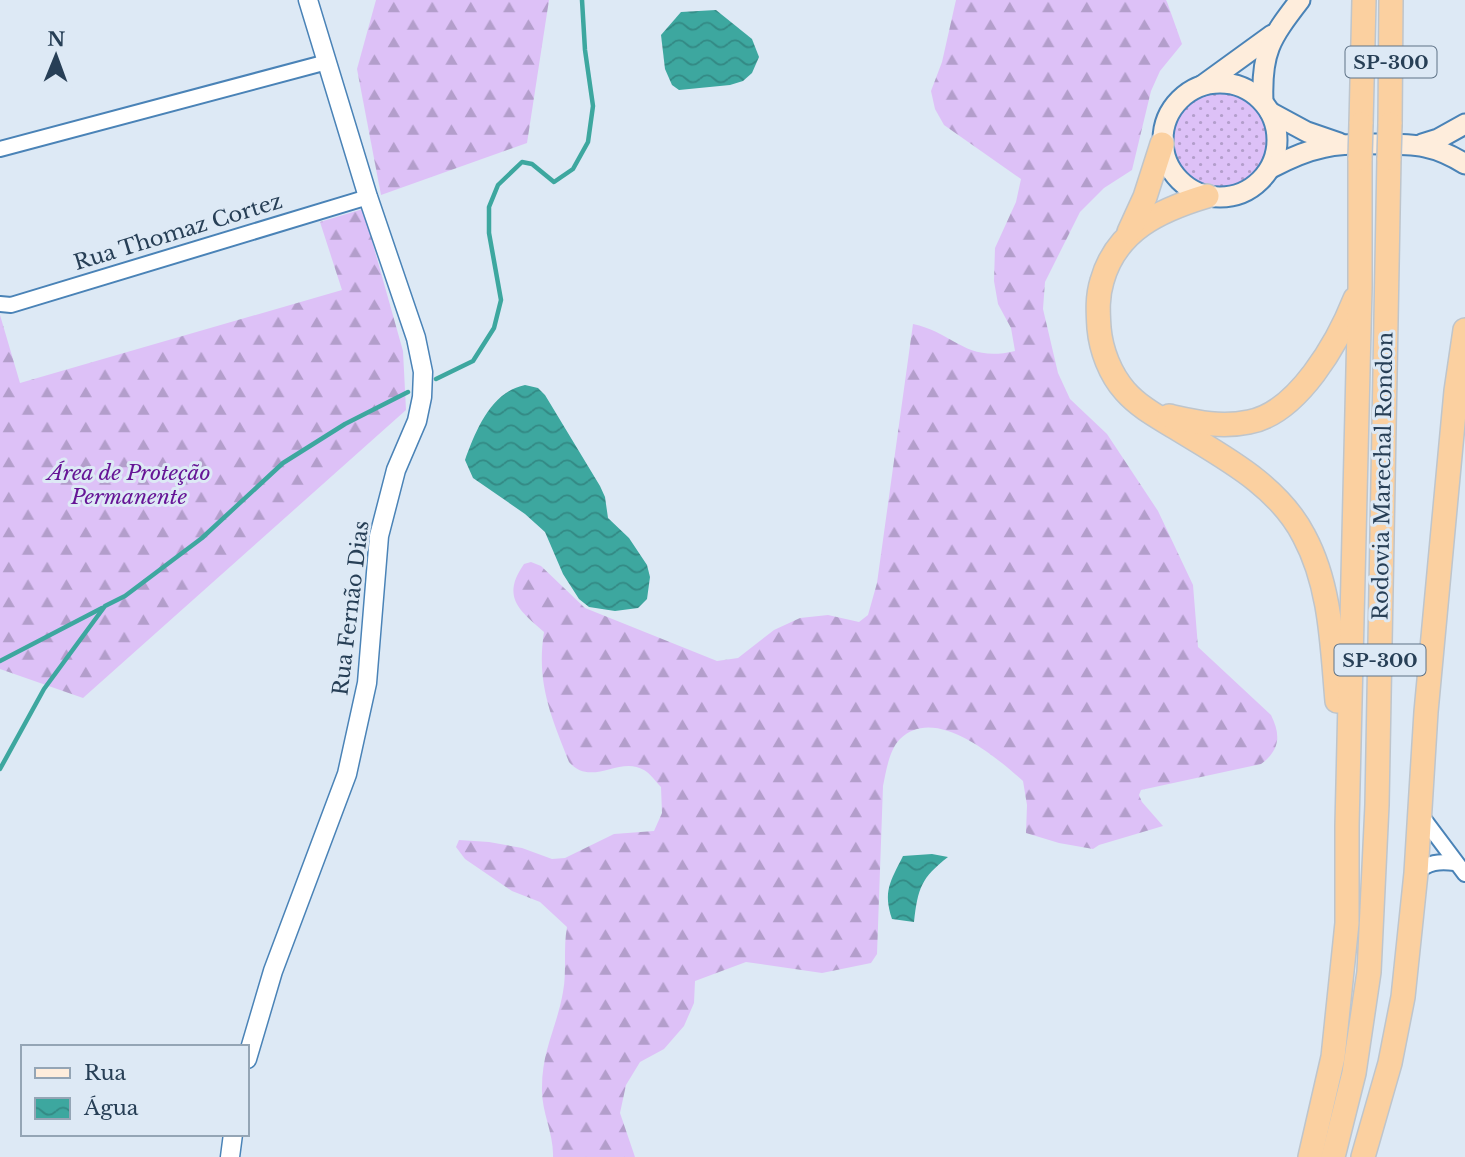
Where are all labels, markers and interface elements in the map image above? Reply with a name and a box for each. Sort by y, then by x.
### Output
north arrow [21,21,91,91]
text: N [47,28,66,51]
road number: SP-300 [1346,46,1436,78]
street label: Rua Thomaz Cortez [71,188,285,276]
street label: Rodovia Marechal Rondon [1367,332,1399,620]
park label: Área de Proteção Permanente [45,460,210,510]
street label: Rua Fernão Dias [327,519,375,697]
road number: SP-300 [1334,645,1426,676]
legend [21,1045,248,1136]
text: Rua [84,1060,127,1086]
text: Água [83,1095,139,1121]

